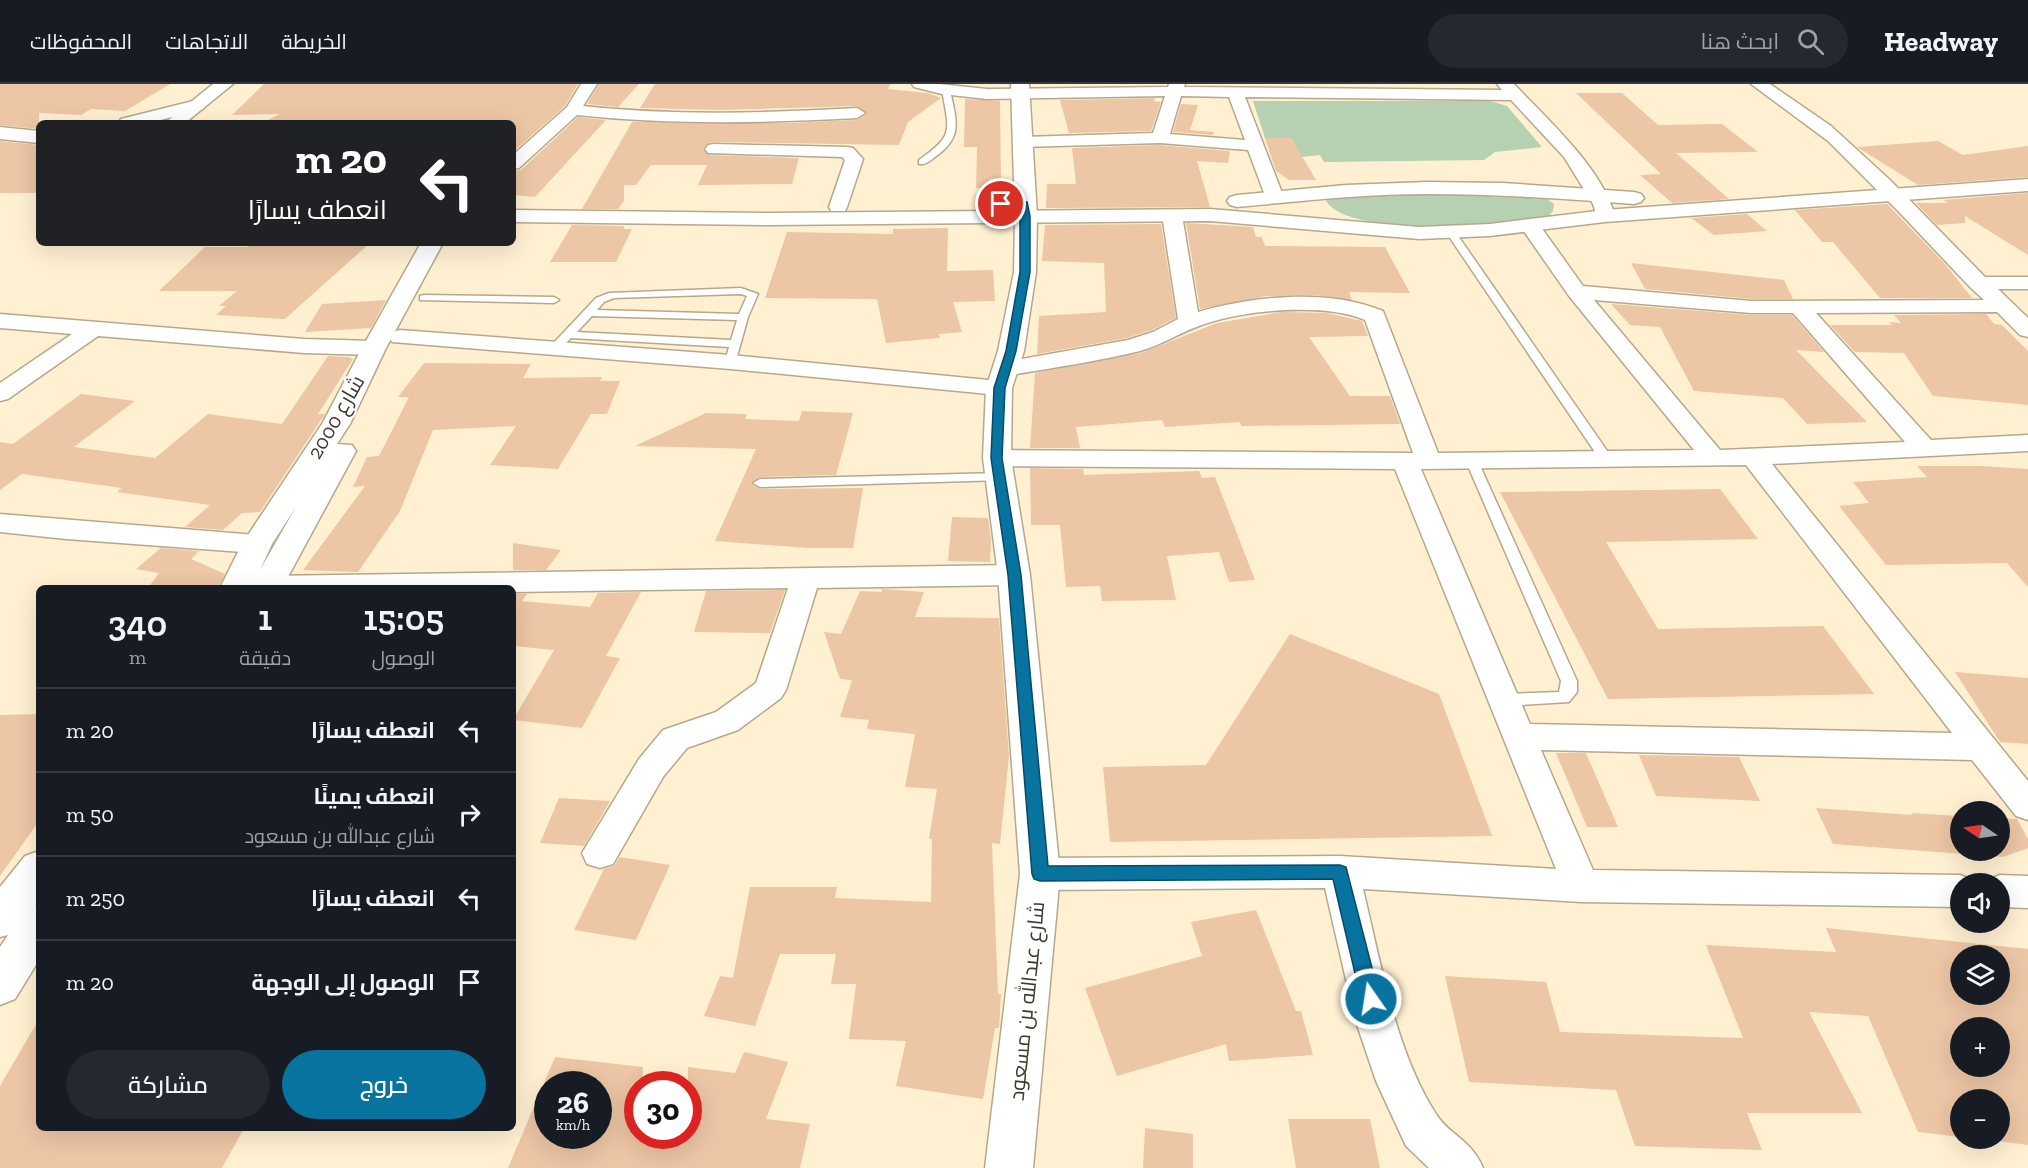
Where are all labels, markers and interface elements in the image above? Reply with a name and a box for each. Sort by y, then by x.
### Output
search box [1428,14,1848,68]
icon: search [1794,25,1827,58]
text: Headway [1884,25,1998,58]
text: ابحث هنا [1701,28,1779,55]
text: المحفوظات [30,29,132,54]
text: الاتجاهات [165,29,248,54]
text: الخريطة [281,29,347,54]
text: 20 m [296,133,387,184]
icon: left [408,144,486,222]
pin [975,178,1026,229]
icon: arrive [984,187,1017,220]
text: انعطف يسارًا [248,194,387,226]
street label: شارع 2000 [302,370,371,464]
text: 1 [258,596,272,639]
text: 15:05 [363,596,444,639]
text: 340 [108,602,167,645]
text: m [129,645,146,669]
text: دقيقة [239,646,291,670]
text: الوصول [372,646,435,670]
icon: left [453,714,486,747]
text: 20 m [66,717,114,744]
text: انعطف يسارًا [311,717,435,744]
text: انعطف يمينًا [314,783,435,810]
icon: right [453,798,486,831]
text: 50 m [66,801,114,828]
north arrow [1950,801,2010,861]
map controls [1950,801,2010,1149]
text: شارع عبدالله بن مسعود [244,824,435,848]
button: sound [1950,873,2010,933]
icon: left [453,882,486,915]
text: 250 m [66,885,125,912]
text: انعطف يسارًا [311,885,435,912]
street label: شارع عبدالله بن مسعود [1003,900,1051,1102]
button: layers [1950,945,2010,1005]
icon: arrive [453,966,486,999]
position arrow [1339,967,1403,1031]
text: 20 m [66,969,114,996]
text: الوصول إلى الوجهة [251,969,435,996]
button: + [1950,1017,2010,1077]
button: مشاركة [66,1050,270,1119]
button: خروج [282,1050,486,1119]
speed limit sign: 30 [624,1071,702,1149]
text: 26 [557,1085,589,1121]
button: − [1950,1089,2010,1149]
text: km/h [556,1116,590,1134]

